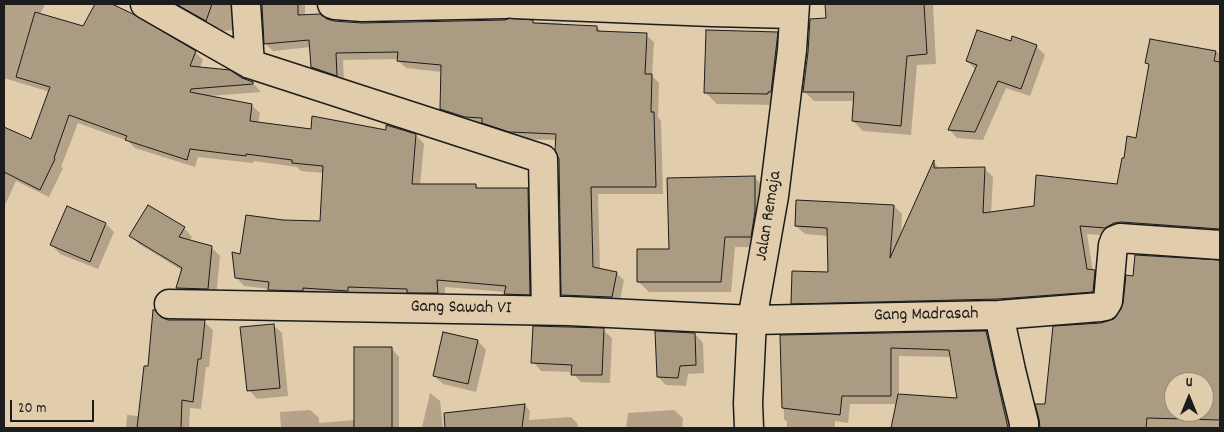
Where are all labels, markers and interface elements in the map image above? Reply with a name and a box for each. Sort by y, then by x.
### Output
street label: Jalan Remaja [752,169,788,263]
street label: Gang Sawah VI [410,297,512,321]
street label: Gang Madrasah [873,304,979,328]
north arrow [1164,372,1214,422]
text: U [1186,373,1192,393]
scale bar [12,390,96,422]
text: 20 m [18,398,46,420]

